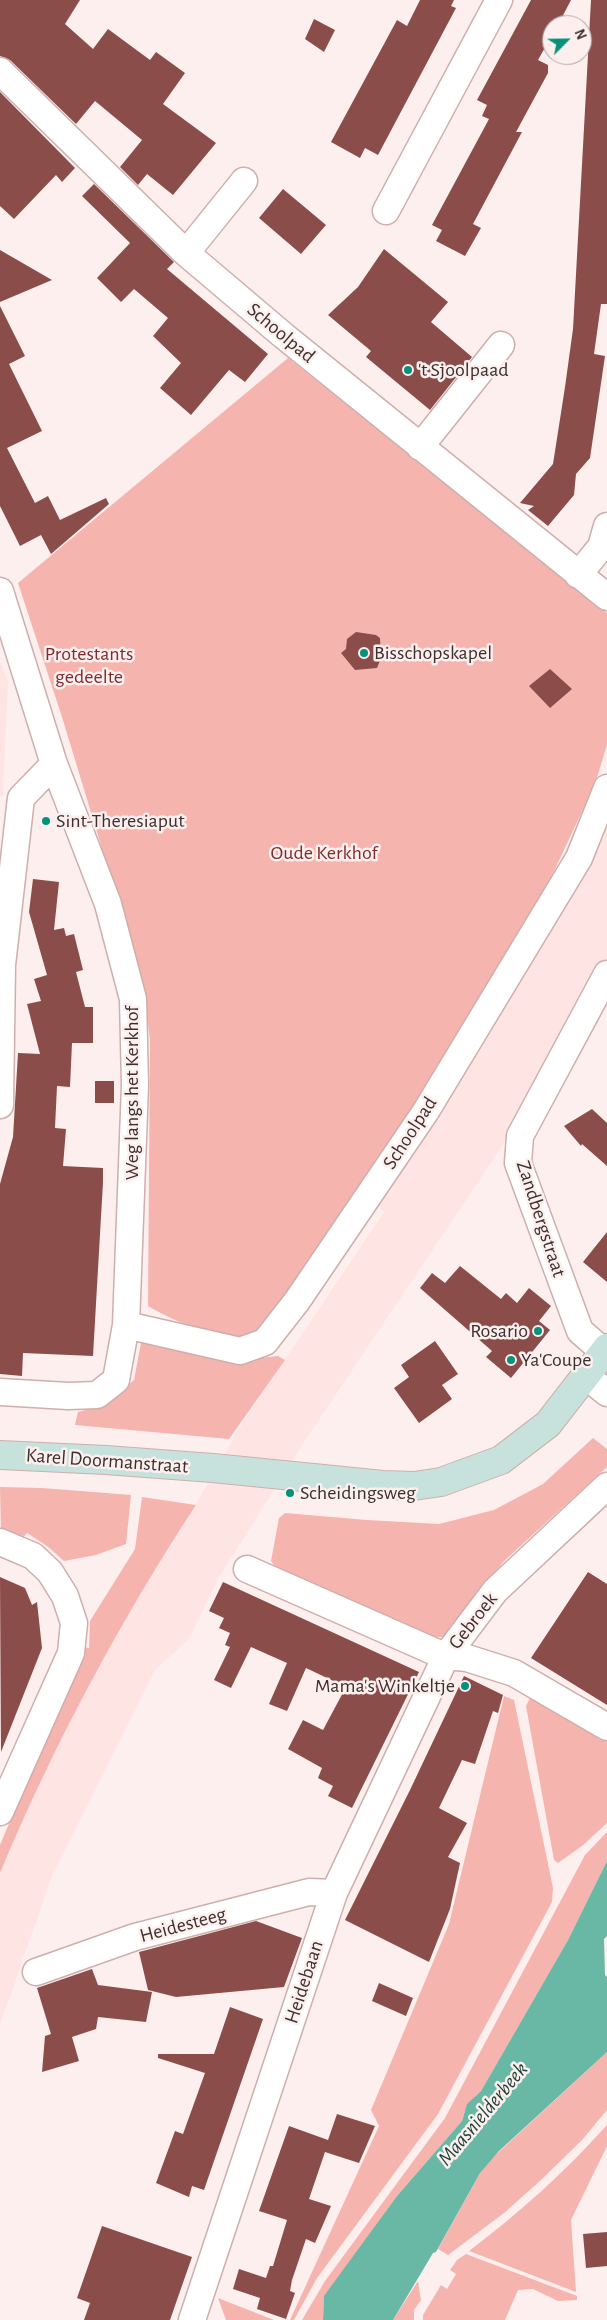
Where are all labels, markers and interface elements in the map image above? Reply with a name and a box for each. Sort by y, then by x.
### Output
north arrow [542,15,592,65]
text: N [572,27,588,42]
street label: Schoolpad [242,298,320,368]
place label: 't Sjoolpaad [418,358,509,382]
marker: 't Sjoolpaad [402,364,414,376]
place label: Bisschopskapel [374,641,492,665]
park label: Protestants gedeelte [45,642,133,689]
marker: Bisschopskapel [358,647,370,659]
place label: Sint-Theresiaput [56,809,185,833]
marker: Sint-Theresiaput [40,815,52,827]
park label: Oude Kerkhof [271,841,377,865]
street label: Weg langs het Kerkhof [120,1006,144,1180]
street label: Schoolpad [378,1092,442,1174]
street label: Zandbergstraat [511,1158,571,1280]
place label: Rosario [470,1319,528,1343]
marker: Rosario [532,1325,544,1337]
place label: Ya'Coupe [521,1348,591,1372]
marker: Ya'Coupe [505,1354,517,1366]
street label: Karel Doormanstraat [25,1443,189,1479]
place label: Scheidingsweg [300,1481,416,1505]
marker: Scheidingsweg [284,1487,296,1499]
street label: Gebroek [443,1588,503,1654]
place label: Mama's Winkeltje [315,1674,455,1698]
marker: Mama's Winkeltje [459,1680,471,1692]
street label: Heidesteeg [137,1902,229,1948]
street label: Heidebaan [279,1937,329,2027]
water label: Maasnielderbeek [433,2057,533,2171]

